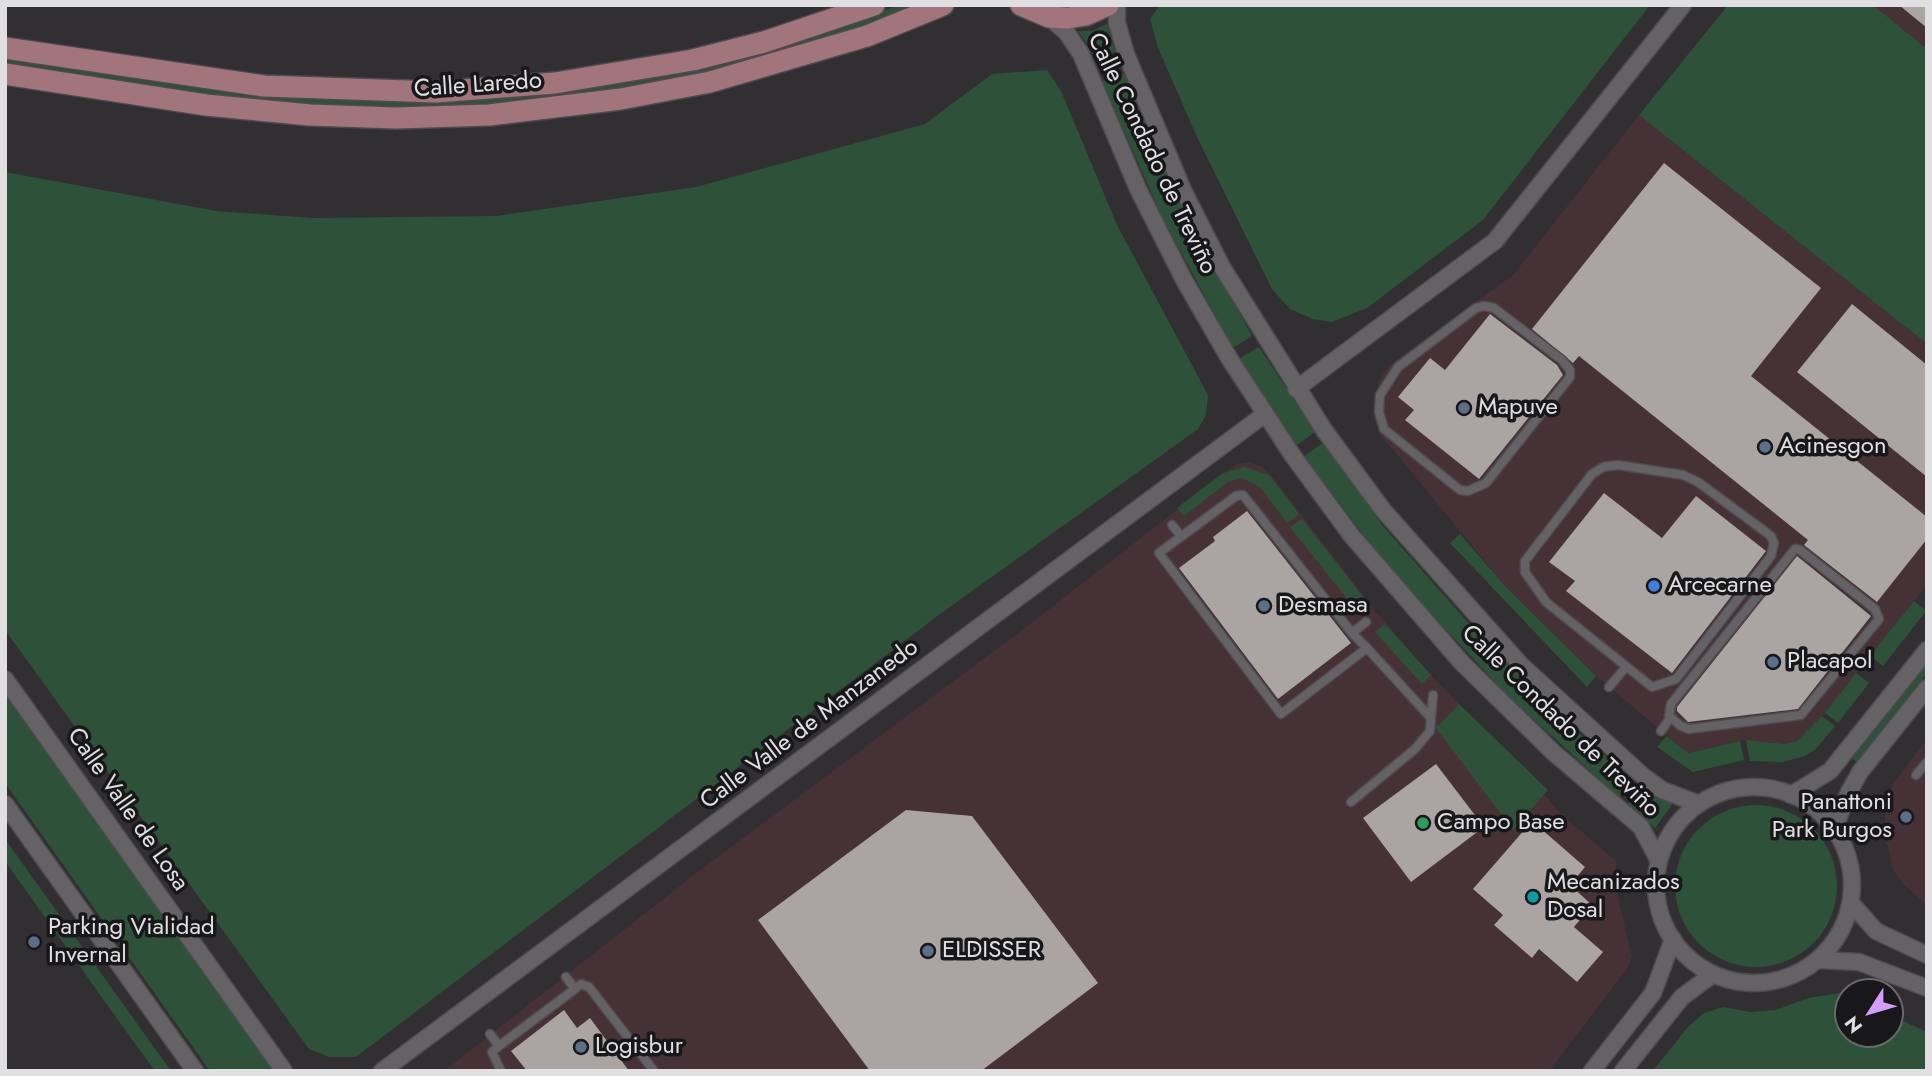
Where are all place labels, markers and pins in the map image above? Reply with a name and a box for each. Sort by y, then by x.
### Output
place label: Mapuve [1478,394,1558,422]
marker: Mapuve [1456,400,1472,416]
place label: Acinesgon [1779,433,1887,461]
marker: Acinesgon [1757,439,1773,455]
place label: Arcecarne [1668,572,1772,600]
marker: Arcecarne [1646,578,1662,594]
place label: Desmasa [1278,592,1368,620]
marker: Desmasa [1256,598,1272,614]
place label: Placapol [1787,648,1873,676]
marker: Placapol [1765,654,1781,670]
place label: Panattoni Park Burgos [1772,789,1892,845]
place label: Campo Base [1437,809,1565,837]
marker: Panattoni Park Burgos [1898,809,1914,825]
marker: Campo Base [1415,815,1431,831]
place label: Mecanizados Dosal [1547,869,1680,925]
marker: Mecanizados Dosal [1525,889,1541,905]
place label: Parking Vialidad Invernal [48,914,215,970]
marker: Parking Vialidad Invernal [26,934,42,950]
place label: ELDISSER [942,937,1041,965]
marker: ELDISSER [920,943,936,959]
place label: Logisbur [595,1033,683,1061]
marker: Logisbur [573,1039,589,1055]

